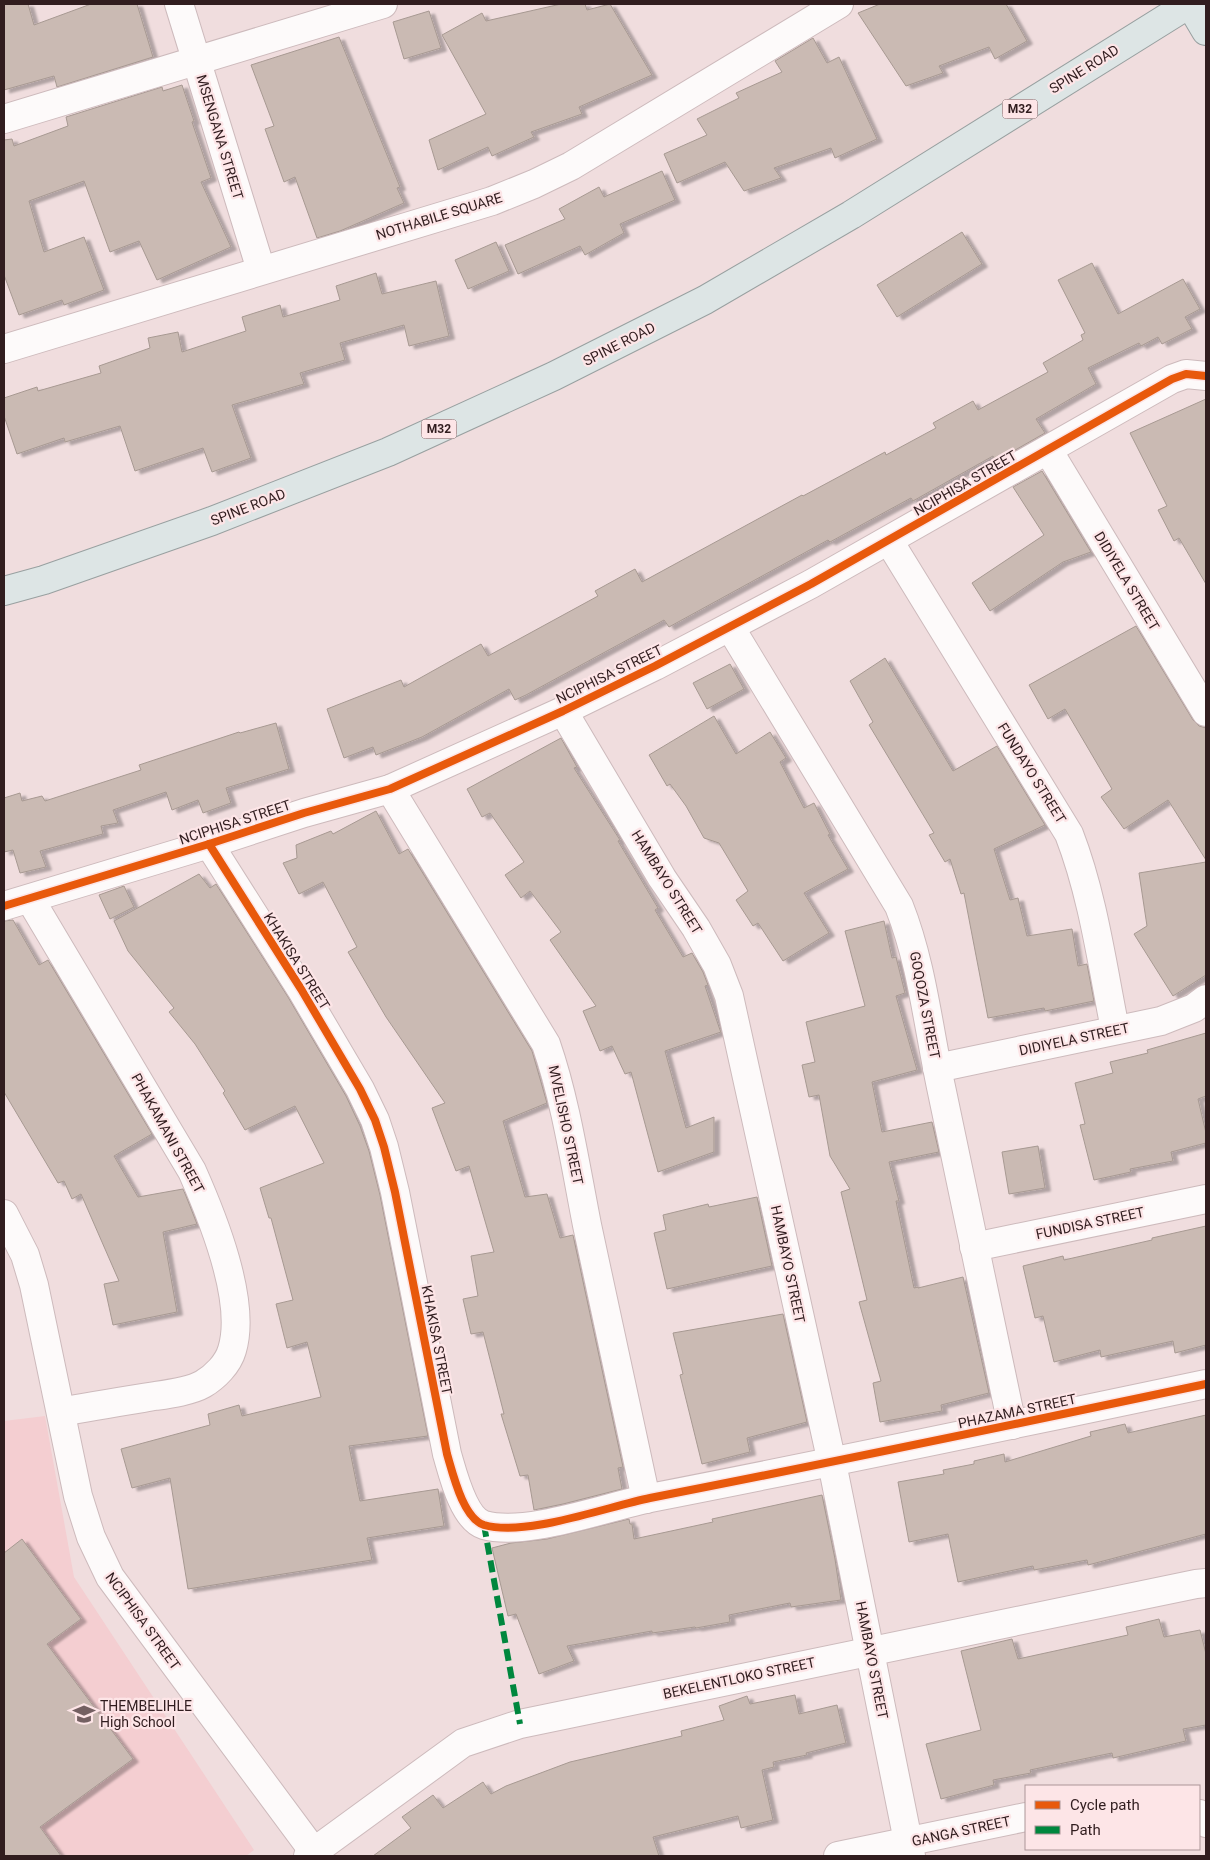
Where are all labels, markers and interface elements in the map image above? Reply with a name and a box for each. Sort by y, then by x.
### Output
street label: SPINE ROAD [1046,41,1122,97]
street label: MSENGANA STREET [193,73,247,202]
road number: M32 [1002,100,1038,118]
street label: NOTHABILE SQUARE [374,189,504,243]
street label: SPINE ROAD [580,319,658,369]
road number: M32 [422,419,456,438]
street label: NCIPHISA STREET [911,447,1020,519]
street label: SPINE ROAD [208,485,288,529]
street label: DIDIYELA STREET [1091,529,1163,634]
street label: NCIPHISA STREET [553,641,665,707]
street label: FUNDAYO STREET [995,720,1070,827]
street label: NCIPHISA STREET [177,796,293,848]
street label: HAMBAYO STREET [628,827,706,938]
street label: KHAKISA STREET [261,910,334,1013]
street label: GOQOZA STREET [907,950,943,1061]
street label: DIDIYELA STREET [1017,1019,1131,1058]
street label: MVELISHO STREET [546,1064,587,1187]
street label: PHAKAMANI STREET [128,1070,208,1196]
street label: HAMBAYO STREET [768,1204,808,1325]
street label: FUNDISA STREET [1034,1204,1146,1242]
street label: KHAKISA STREET [419,1284,456,1397]
street label: PHAZAMA STREET [956,1391,1078,1431]
street label: NCIPHISA STREET [102,1569,184,1673]
street label: HAMBAYO STREET [853,1600,891,1721]
street label: BEKELENTLOKO STREET [661,1654,817,1702]
place label: THEMBELIHLE High School [100,1698,192,1730]
school or university icon: THEMBELIHLE High School [71,1701,97,1727]
legend [1025,1785,1200,1850]
text: Cycle path [1070,1796,1140,1814]
street label: GANGA STREET [910,1813,1012,1849]
text: Path [1070,1821,1101,1839]

